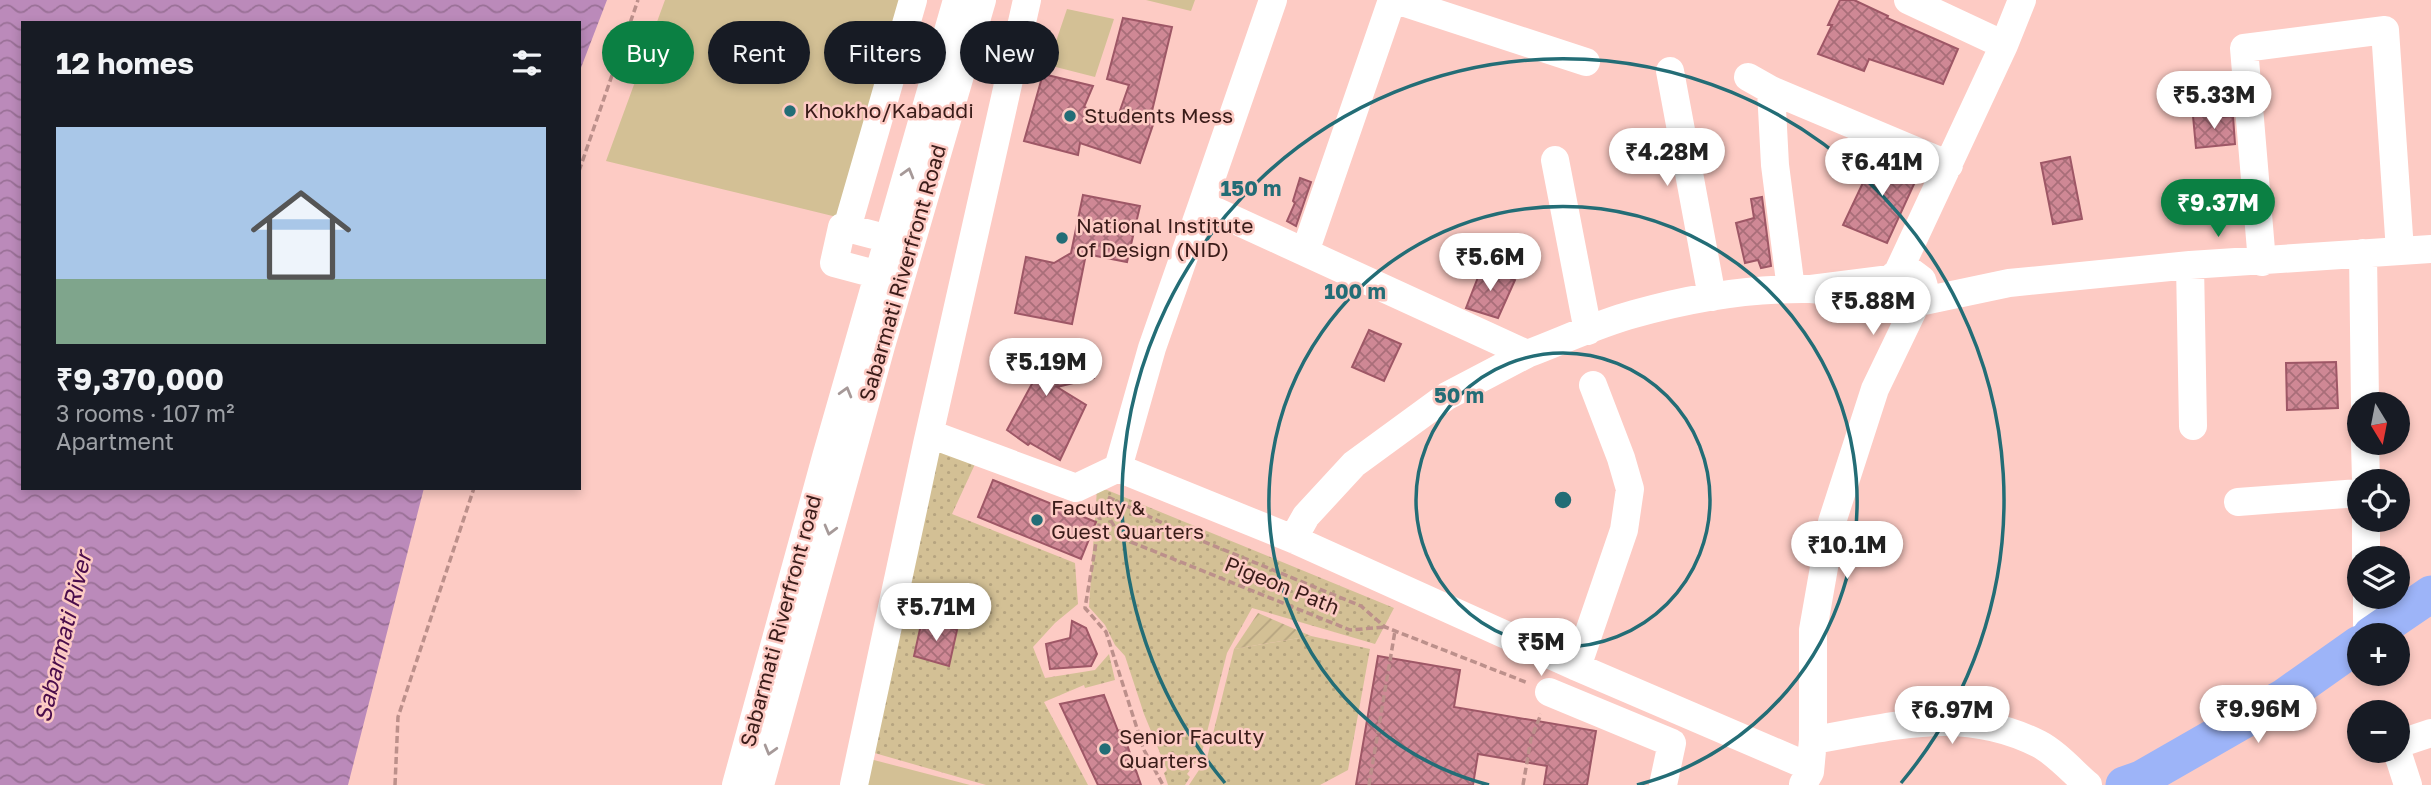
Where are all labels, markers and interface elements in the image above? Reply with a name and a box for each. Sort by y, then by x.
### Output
chip: Buy [602,21,694,84]
chip: Rent [708,21,810,84]
chip: Filters [824,21,946,84]
chip: New [960,21,1059,84]
icon: filters [508,44,546,82]
text: 12 homes [56,45,194,81]
pin: ₹5.33M [2157,72,2271,131]
text: ₹5.33M [2172,80,2256,108]
place label: Khokho/Kabaddi [804,97,974,123]
place label: Students Mess [1084,102,1233,128]
marker: Khokho/Kabaddi [782,103,798,119]
marker: Students Mess [1062,108,1078,124]
pin: ₹4.28M [1610,128,1724,188]
text: ₹4.28M [1625,137,1709,165]
pin: ₹6.41M [1825,138,1939,198]
street label: Sabarmati Riverfront Road [853,141,951,404]
text: ₹6.41M [1841,147,1923,175]
one-way arrow [900,167,914,179]
icon: home [238,172,364,298]
text: 150 m [1221,175,1281,201]
pin: ₹9.37M [2161,180,2275,239]
text: ₹9.37M [2177,188,2259,216]
place label: National Institute of Design (NID) [1076,212,1253,262]
marker: National Institute of Design (NID) [1054,230,1070,246]
pin: ₹5.6M [1441,233,1539,293]
text: ₹5.6M [1455,242,1525,270]
text: 100 m [1324,278,1386,304]
pin: ₹5.88M [1816,278,1930,337]
text: ₹5.88M [1831,286,1915,314]
pin: ₹5.19M [989,338,1103,398]
text: ₹5.19M [1005,347,1087,375]
text: ₹9,370,000 [56,361,224,397]
text: 50 m [1434,382,1484,408]
one-way arrow [837,386,852,398]
north arrow [2347,392,2410,455]
map controls [2347,392,2410,763]
text: 3 rooms · 107 m² [56,399,234,427]
text: Apartment [56,427,174,455]
button: locate [2347,469,2410,532]
centre of rings [1551,488,1575,512]
street label: Sabarmati Riverfront road [734,492,826,750]
place label: Faculty & Guest Quarters [1051,494,1204,544]
marker: Faculty & Guest Quarters [1029,512,1045,528]
pin: ₹10.1M [1790,522,1904,581]
one-way arrow [824,524,838,536]
text: ₹10.1M [1807,530,1887,558]
water label: Sabarmati River [27,546,97,725]
button: layers [2347,546,2410,609]
street label: Pigeon Path [1221,550,1344,620]
pin: ₹5.71M [879,584,993,643]
text: ₹5.71M [896,592,976,620]
pin: ₹5M [1507,618,1575,678]
button: + [2347,623,2410,686]
text: ₹5M [1517,627,1565,655]
pin: ₹6.97M [1895,686,2009,746]
pin: ₹9.96M [2201,686,2315,745]
text: ₹9.96M [2216,694,2300,722]
text: ₹6.97M [1911,695,1993,723]
button: − [2347,700,2410,763]
place label: Senior Faculty Quarters [1119,723,1264,773]
marker: Senior Faculty Quarters [1097,741,1113,757]
one-way arrow [763,744,778,756]

